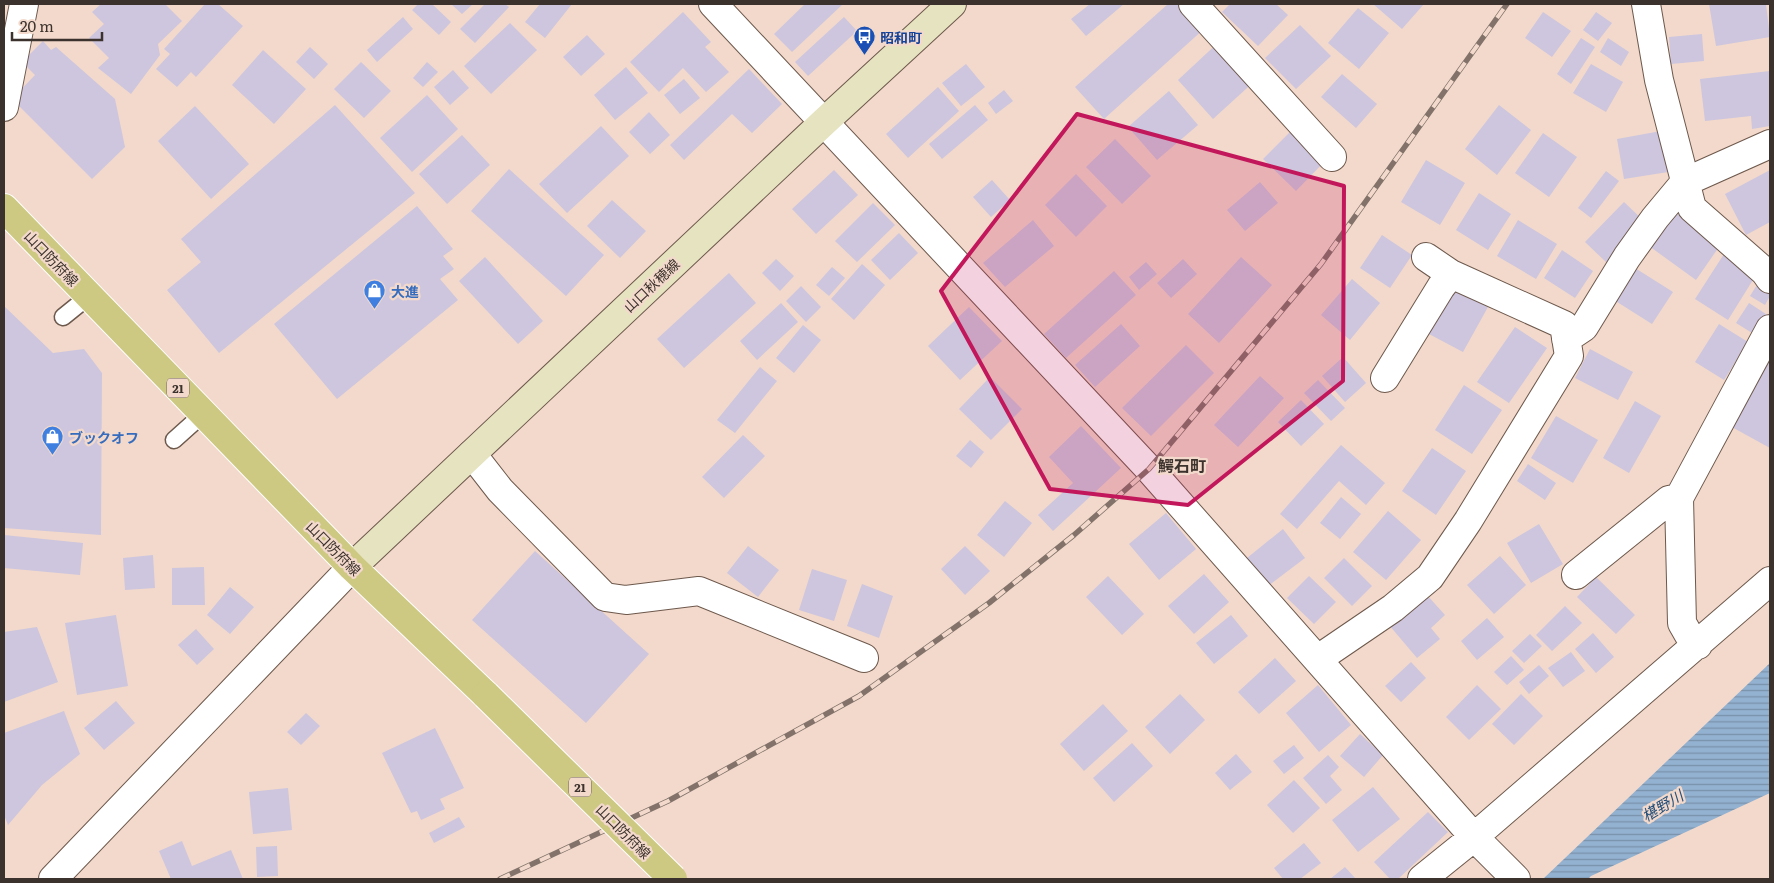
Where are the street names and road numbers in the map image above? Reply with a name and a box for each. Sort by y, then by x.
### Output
street label: 山口防府線 [20,226,84,290]
street label: 山口秋穂線 [619,254,683,316]
road number: 21 [167,378,189,398]
street label: 山口防府線 [302,516,366,580]
road number: 21 [569,778,591,796]
street label: 山口防府線 [592,799,656,863]

